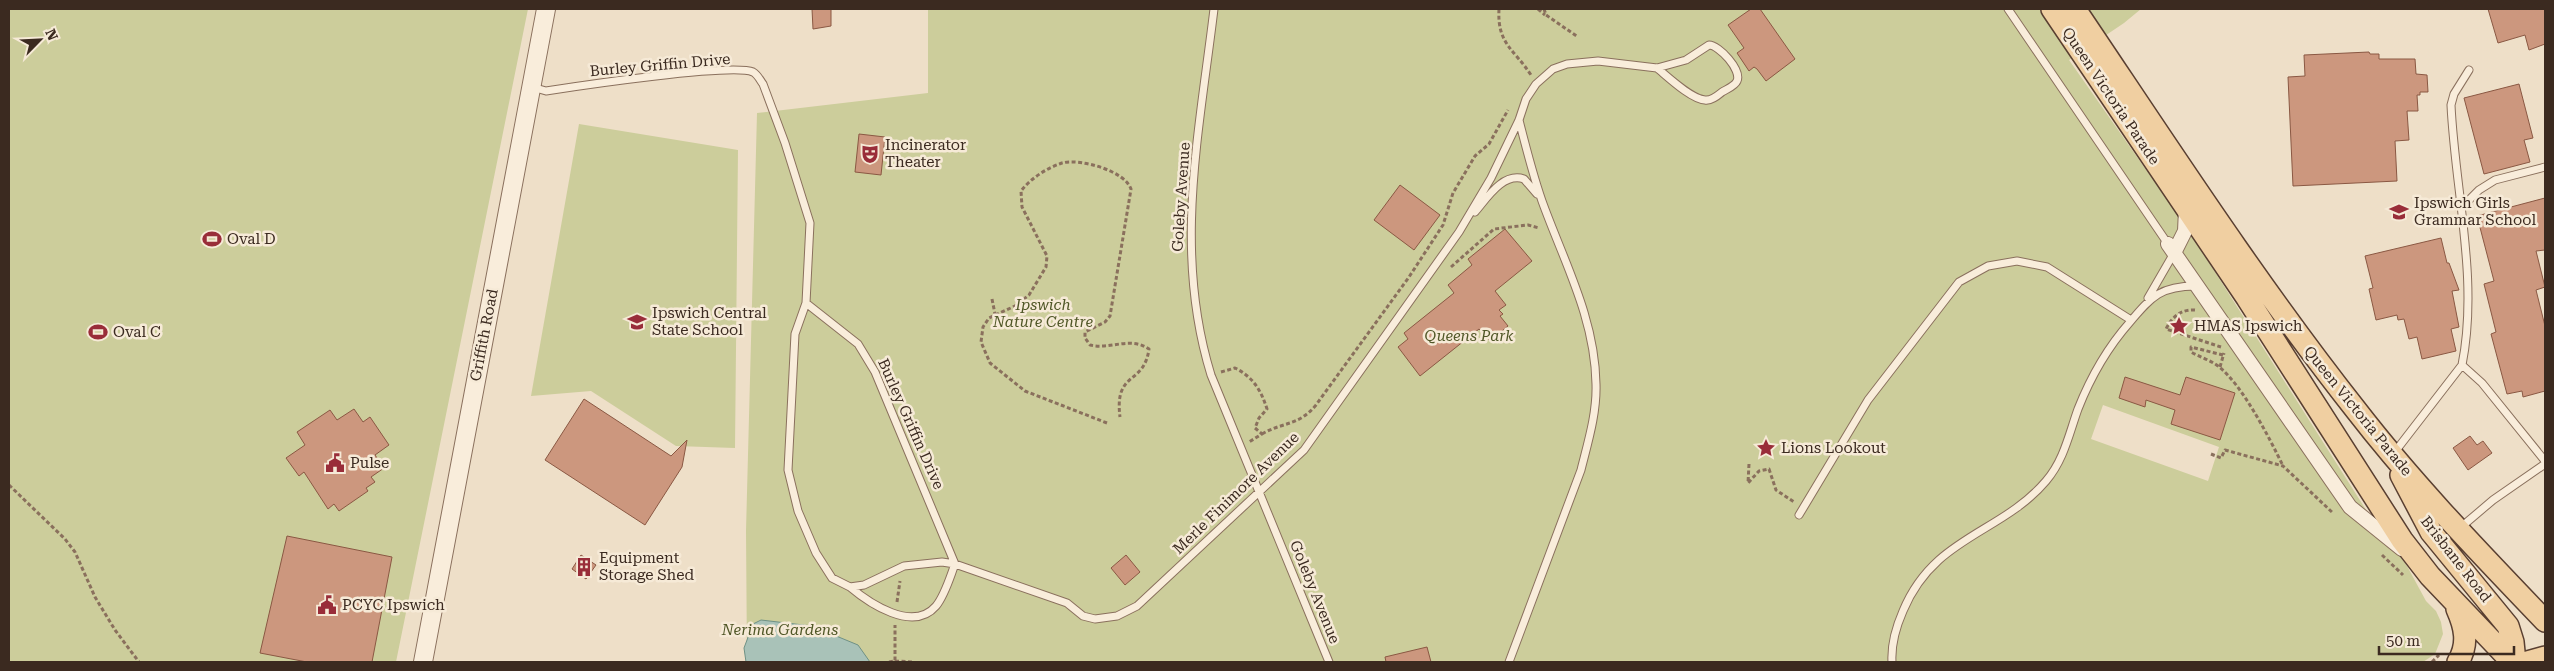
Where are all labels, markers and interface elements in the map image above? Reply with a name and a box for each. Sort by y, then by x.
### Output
north arrow [15,15,65,65]
street label: Queen Victoria Parade [2058,24,2164,168]
text: N [42,27,61,43]
street label: Burley Griffin Drive [589,50,731,80]
place label: Incinerator Theater [885,136,966,171]
street label: Goleby Avenue [1168,142,1194,252]
theatre icon: Incinerator Theater [859,143,881,165]
place label: Ipswich Girls Grammar School [2414,194,2536,229]
school or university icon: Ipswich Girls Grammar School [2388,201,2410,223]
sports icon: Oval D [201,228,223,250]
place label: Oval D [227,230,276,248]
street label: Griffith Road [466,287,502,383]
park label: Ipswich Nature Centre [992,296,1093,331]
place label: Ipswich Central State School [652,304,767,339]
school or university icon: Ipswich Central State School [626,311,648,333]
place icon: HMAS Ipswich [2168,315,2190,337]
place label: HMAS Ipswich [2194,317,2303,335]
sports icon: Oval C [87,321,109,343]
place label: Oval C [113,323,161,341]
park label: Queens Park [1425,327,1514,345]
street label: Queen Victoria Parade [2300,343,2416,479]
street label: Burley Griffin Drive [874,356,948,492]
street label: Merle Finimore Avenue [1169,428,1303,558]
place icon: Lions Lookout [1755,437,1777,459]
place label: Lions Lookout [1781,439,1886,457]
public building icon: Pulse [324,452,346,474]
place label: Pulse [350,454,389,472]
street label: Brisbane Road [2417,512,2495,606]
street label: Goleby Avenue [1286,538,1344,646]
place label: Equipment Storage Shed [599,549,695,584]
building icon: Equipment Storage Shed [573,556,595,578]
public building icon: PCYC Ipswich [316,594,338,616]
place label: PCYC Ipswich [342,596,445,614]
park label: Nerima Gardens [721,621,838,639]
scale bar [2379,624,2514,656]
text: 50 m [2386,632,2421,650]

